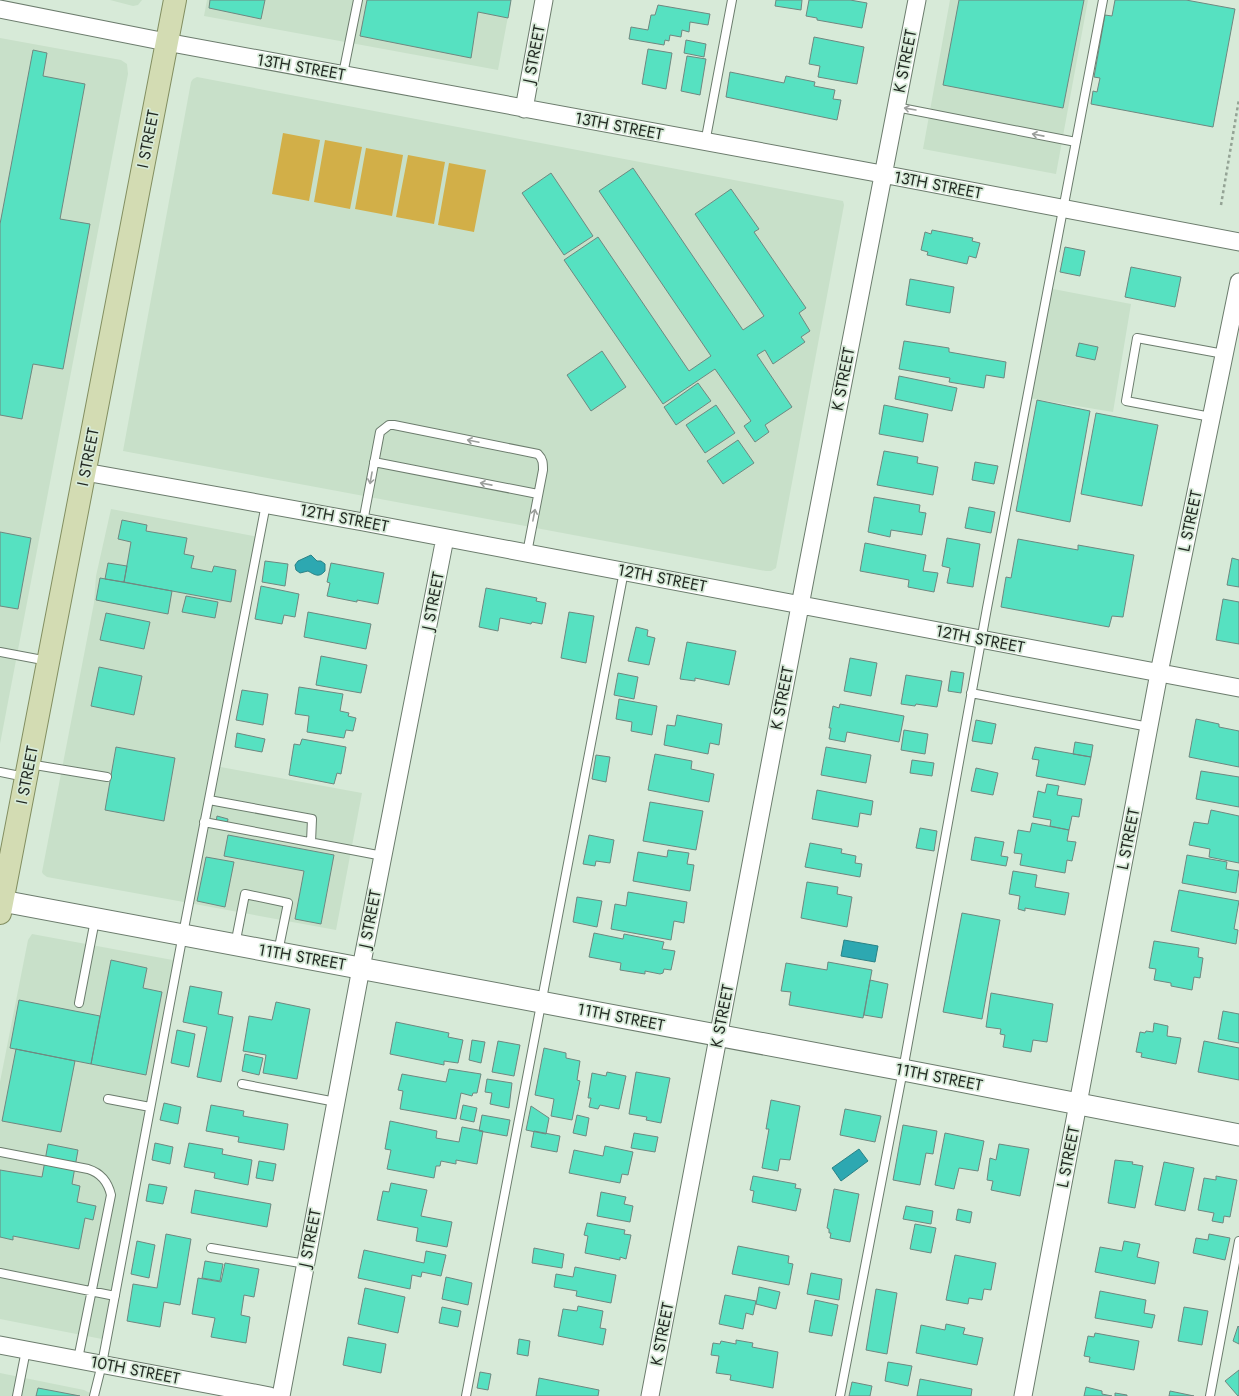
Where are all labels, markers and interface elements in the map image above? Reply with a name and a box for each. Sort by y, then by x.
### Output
street label: J STREET [517,22,551,87]
street label: K STREET [888,27,923,95]
street label: 13TH STREET [255,48,348,86]
one-way arrow [904,105,917,113]
street label: 13TH STREET [573,106,666,146]
street label: I STREET [131,107,165,170]
one-way arrow [1031,130,1044,138]
street label: 13TH STREET [892,165,985,205]
street label: K STREET [826,345,861,413]
street label: I STREET [71,425,105,488]
one-way arrow [467,436,480,444]
one-way arrow [367,471,375,484]
one-way arrow [480,480,493,488]
street label: L STREET [1172,488,1208,554]
street label: 12TH STREET [298,498,391,538]
one-way arrow [530,509,538,522]
street label: 12TH STREET [616,558,709,598]
street label: J STREET [416,569,450,634]
street label: 12TH STREET [934,619,1027,659]
street label: K STREET [765,664,800,732]
street label: I STREET [10,743,44,806]
street label: L STREET [1111,806,1145,872]
street label: J STREET [353,887,387,952]
street label: 11TH STREET [257,938,348,976]
street label: K STREET [705,982,740,1050]
street label: 11TH STREET [575,997,667,1037]
street label: 11TH STREET [893,1057,985,1097]
street label: L STREET [1051,1124,1085,1190]
street label: J STREET [293,1206,327,1271]
street label: K STREET [645,1300,680,1368]
street label: 10TH STREET [88,1350,182,1390]

